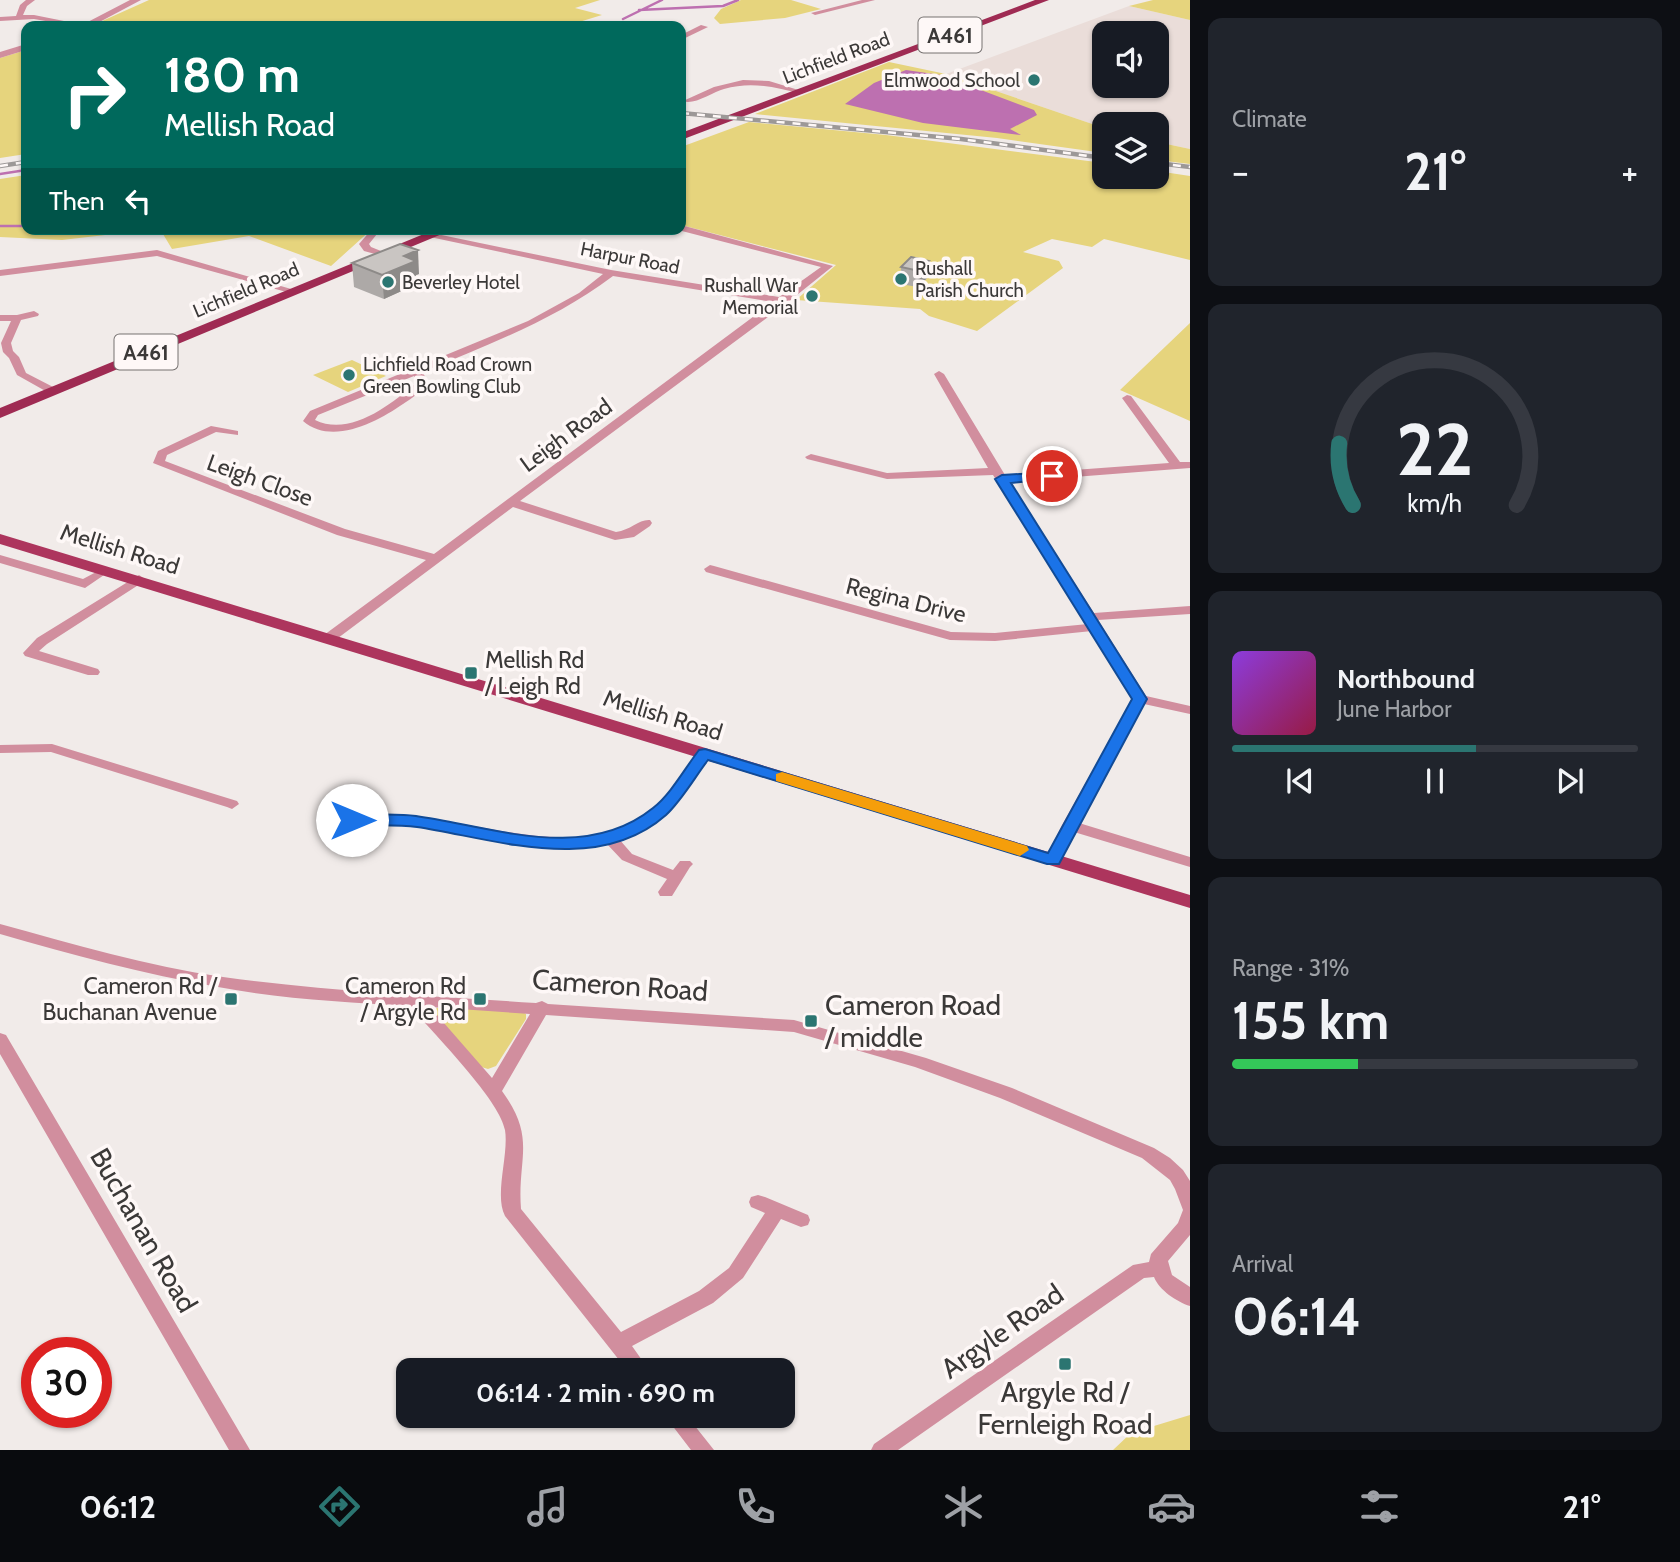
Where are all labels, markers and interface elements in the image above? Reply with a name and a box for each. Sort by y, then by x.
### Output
road number: A461 [918,18,982,52]
map controls [1092,21,1169,189]
button: sound [1092,21,1169,98]
street label: Lichfield Road [779,27,893,89]
text: 180 m [164,45,300,104]
icon: right [49,49,140,140]
place label: Elmwood School [884,69,1021,92]
marker: Elmwood School [1026,72,1042,88]
text: Mellish Road [164,105,335,144]
text: Climate [1232,105,1307,133]
button: layers [1092,112,1169,189]
text: 21° [1404,140,1466,203]
text: − [1232,148,1249,195]
text: + [1621,148,1638,195]
icon: left [119,182,157,220]
text: Then [49,185,105,217]
street label: Harpur Road [579,237,681,279]
street label: Lichfield Road [190,257,302,323]
place label: Rushall Parish Church [915,257,1024,302]
place label: Beverley Hotel [402,271,520,294]
marker: Rushall Parish Church [893,271,909,287]
marker: Beverley Hotel [380,274,396,290]
place label: Rushall War Memorial [704,274,799,319]
marker: Rushall War Memorial [804,288,820,304]
road number: A461 [114,334,178,370]
place label: Lichfield Road Crown Green Bowling Club [363,353,532,398]
marker: Lichfield Road Crown Green Bowling Club [341,367,357,383]
street label: Leigh Road [515,392,617,478]
text: 22 [1396,405,1474,493]
pin [1022,446,1082,506]
street label: Leigh Close [203,448,317,512]
icon: arrive [1033,457,1071,495]
text: km/h [1408,487,1462,517]
street label: Mellish Road [57,518,183,580]
street label: Regina Drive [843,572,969,628]
place label: Mellish Rd / Leigh Rd [484,646,584,700]
text: Northbound [1337,663,1475,695]
marker: Mellish Rd / Leigh Rd [463,665,479,681]
street label: Mellish Road [600,684,726,746]
text: June Harbor [1337,695,1451,723]
icon: previous [1281,762,1319,800]
icon: pause [1416,762,1454,800]
icon: next [1551,762,1589,800]
position arrow [315,783,389,857]
text: Range · 31% [1232,954,1349,982]
street label: Cameron Road [531,962,709,1008]
place label: Cameron Rd / Buchanan Avenue [43,972,219,1026]
place label: Cameron Rd / Argyle Rd [345,972,466,1026]
place label: Cameron Road / middle [824,988,1001,1054]
text: 155 km [1232,989,1389,1052]
marker: Cameron Rd / Buchanan Avenue [223,991,239,1007]
marker: Cameron Rd / Argyle Rd [472,991,488,1007]
marker: Cameron Road / middle [803,1013,819,1029]
street label: Buchanan Road [83,1142,205,1318]
text: Arrival [1232,1250,1293,1278]
street label: Argyle Road [934,1276,1070,1386]
text: 06:14 [1232,1285,1361,1348]
speed limit sign: 30 [21,1337,112,1428]
marker: Argyle Rd / Fernleigh Road [1057,1356,1073,1372]
place label: Argyle Rd / Fernleigh Road [977,1375,1153,1441]
text: 06:14 · 2 min · 690 m [476,1377,715,1409]
icon: directions [315,1482,364,1531]
icon: music [523,1482,572,1531]
icon: phone [731,1482,780,1531]
icon: climate [939,1482,988,1531]
icon: car [1147,1482,1196,1531]
icon: filters [1355,1482,1404,1531]
text: 06:12 [79,1487,156,1526]
text: 21° [1562,1487,1600,1526]

